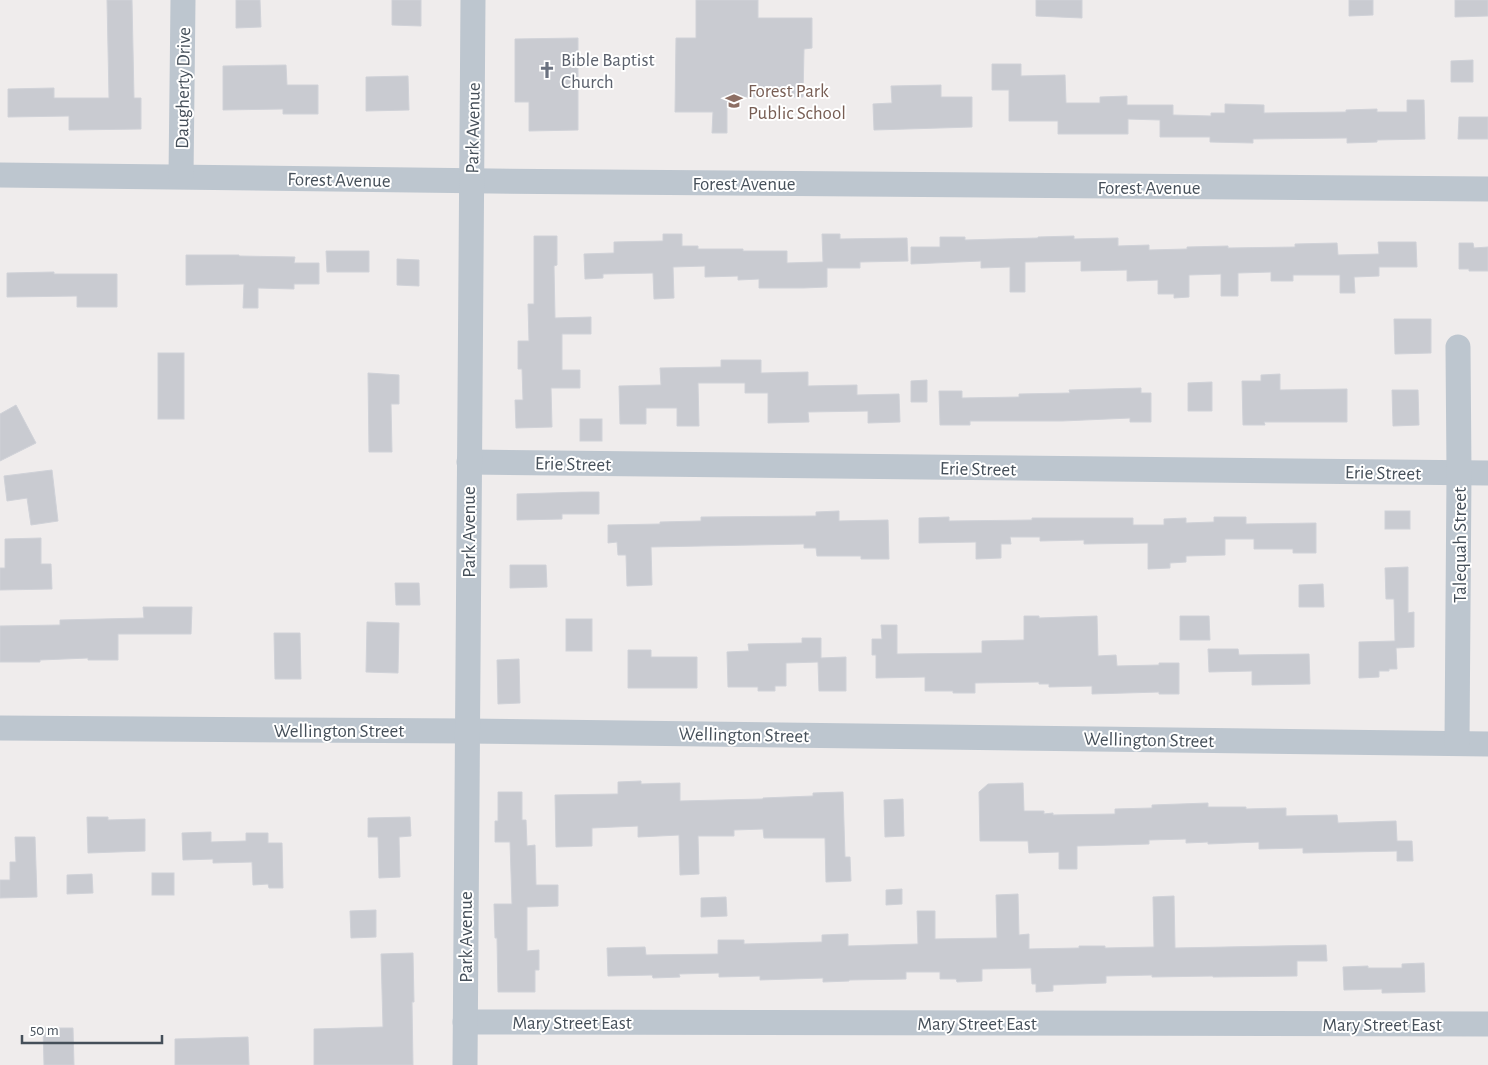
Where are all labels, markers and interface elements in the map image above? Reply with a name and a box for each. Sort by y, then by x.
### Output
street label: Daugherty Drive [173,27,194,149]
place label: Bible Baptist Church [561,51,655,92]
church icon: Bible Baptist Church [537,60,557,80]
street label: Park Avenue [463,82,484,174]
place label: Forest Park Public School [748,82,846,123]
school or university icon: Forest Park Public School [724,91,744,111]
street label: Forest Avenue [287,170,391,191]
street label: Forest Avenue [692,175,796,194]
street label: Forest Avenue [1097,179,1201,198]
street label: Erie Street [535,454,611,475]
street label: Erie Street [940,459,1016,480]
street label: Erie Street [1345,463,1421,484]
street label: Park Avenue [460,486,479,578]
street label: Talequah Street [1451,487,1470,603]
street label: Wellington Street [274,722,404,741]
street label: Wellington Street [679,725,809,746]
street label: Wellington Street [1084,730,1214,751]
street label: Park Avenue [457,891,476,983]
scale bar [22,1012,162,1044]
street label: Mary Street East [512,1014,632,1033]
street label: Mary Street East [917,1015,1037,1034]
street label: Mary Street East [1322,1016,1442,1035]
text: 50 m [30,1023,59,1038]

